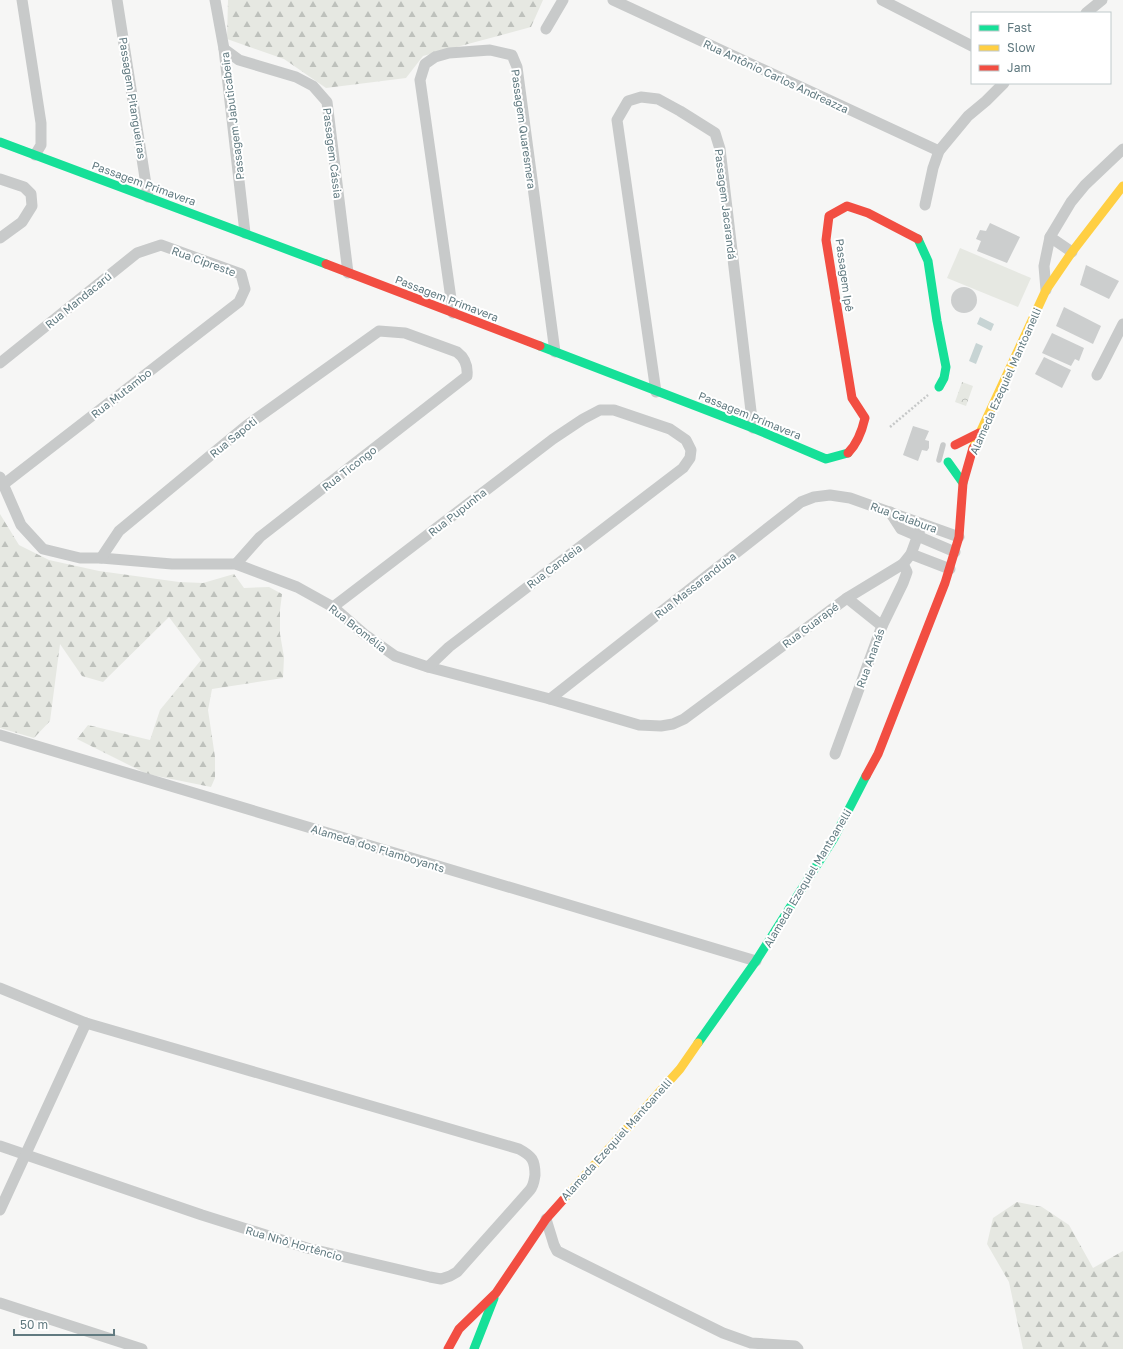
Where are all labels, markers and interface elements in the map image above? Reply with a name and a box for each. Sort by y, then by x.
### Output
legend [971,12,1111,84]
text: Fast [1007,20,1032,35]
street label: Passagem Pitangueiras [117,36,149,160]
street label: Rua Antônio Carlos Andreazza [701,37,851,115]
text: Slow [1007,40,1035,55]
street label: Passagem Jabuticabeira [218,51,246,181]
text: Jam [1007,60,1031,75]
street label: Passagem Quaresmera [509,68,539,190]
street label: Passagem Cássia [321,107,345,199]
street label: Passagem Jacarandá [713,148,739,260]
street label: Passagem Primavera [90,158,198,208]
street label: Passagem Ipê [833,238,857,312]
street label: Rua Cipreste [170,243,238,279]
street label: Rua Mandacarú [42,269,114,331]
street label: Passagem Primavera [393,272,501,324]
street label: Alameda Ezequiel Mantoanelli [967,306,1043,456]
street label: Rua Mutambo [88,365,154,421]
street label: Passagem Primavera [697,388,803,442]
street label: Rua Sapoti [207,414,259,460]
street label: Rua Ticongo [319,443,379,493]
street label: Rua Pupunha [425,485,489,539]
street label: Rua Calabura [869,499,939,535]
street label: Rua Candeia [524,541,584,591]
street label: Rua Massaranduba [652,549,738,621]
street label: Rua Guarapé [779,600,841,650]
street label: Rua Bromélia [326,601,390,655]
street label: Rua Ananás [853,626,887,689]
street label: Alameda Ezequiel Mantoanelli [760,806,854,950]
street label: Alameda dos Flamboyants [310,821,446,875]
street label: Alameda Ezequiel Mantoanelli [558,1075,674,1202]
street label: Rua Nhô Hortêncio [244,1223,344,1263]
scale bar [14,1311,114,1337]
text: 50 m [20,1317,48,1332]

